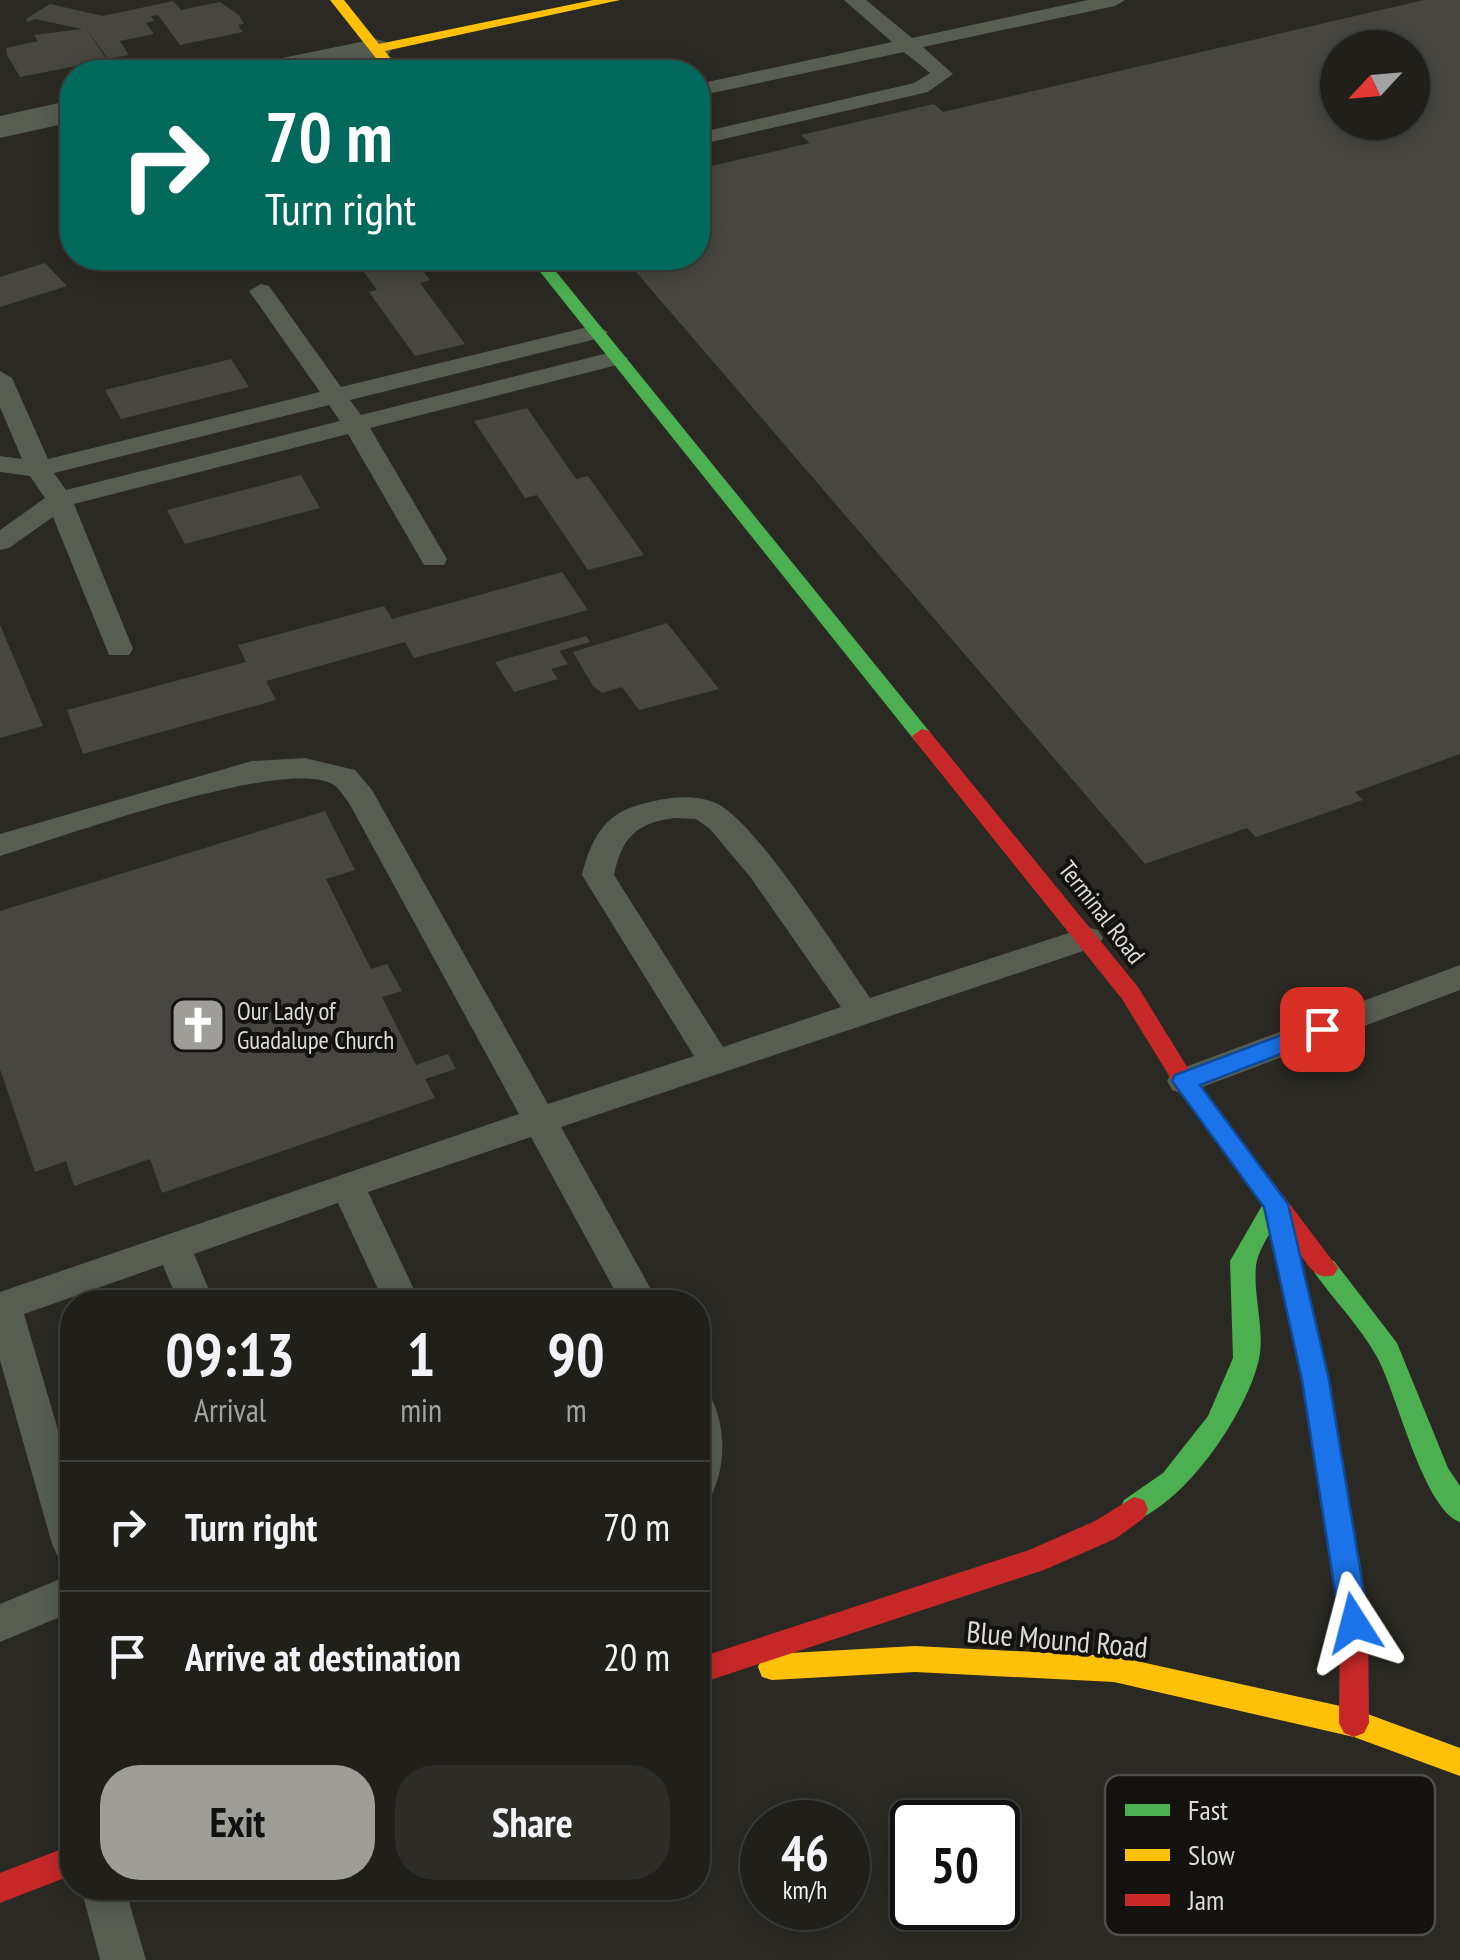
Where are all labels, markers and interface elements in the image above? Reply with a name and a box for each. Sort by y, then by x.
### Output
north arrow [1320,30,1430,140]
map controls [1320,30,1430,140]
text: 70 m [265,91,393,181]
icon: right [100,100,230,230]
text: Turn right [265,179,416,237]
street label: Terminal Road [1052,854,1152,970]
pin [1280,987,1365,1072]
church icon: Our Lady of Guadalupe Church [168,995,228,1055]
place label: Our Lady of Guadalupe Church [237,995,394,1056]
icon: arrive [1295,1002,1350,1057]
text: 09:13 [165,1315,295,1393]
text: 1 [407,1315,436,1393]
text: 90 [547,1315,605,1393]
text: Arrival [194,1389,266,1431]
text: min [400,1389,442,1431]
text: m [566,1389,586,1431]
icon: right [100,1499,155,1554]
text: Turn right [185,1502,317,1551]
text: 70 m [603,1502,670,1551]
position arrow [1302,1571,1406,1675]
street label: Blue Mound Road [965,1611,1149,1666]
icon: arrive [100,1629,155,1684]
text: Arrive at destination [185,1632,461,1681]
text: 20 m [603,1632,670,1681]
button: Exit [100,1765,375,1880]
button: Share [395,1765,670,1880]
legend [1105,1775,1435,1935]
text: Fast [1188,1791,1228,1828]
speed limit sign: 50 [890,1800,1020,1930]
text: 46 [781,1820,829,1885]
text: Slow [1188,1836,1235,1873]
text: km/h [783,1874,827,1906]
text: Jam [1187,1881,1224,1918]

